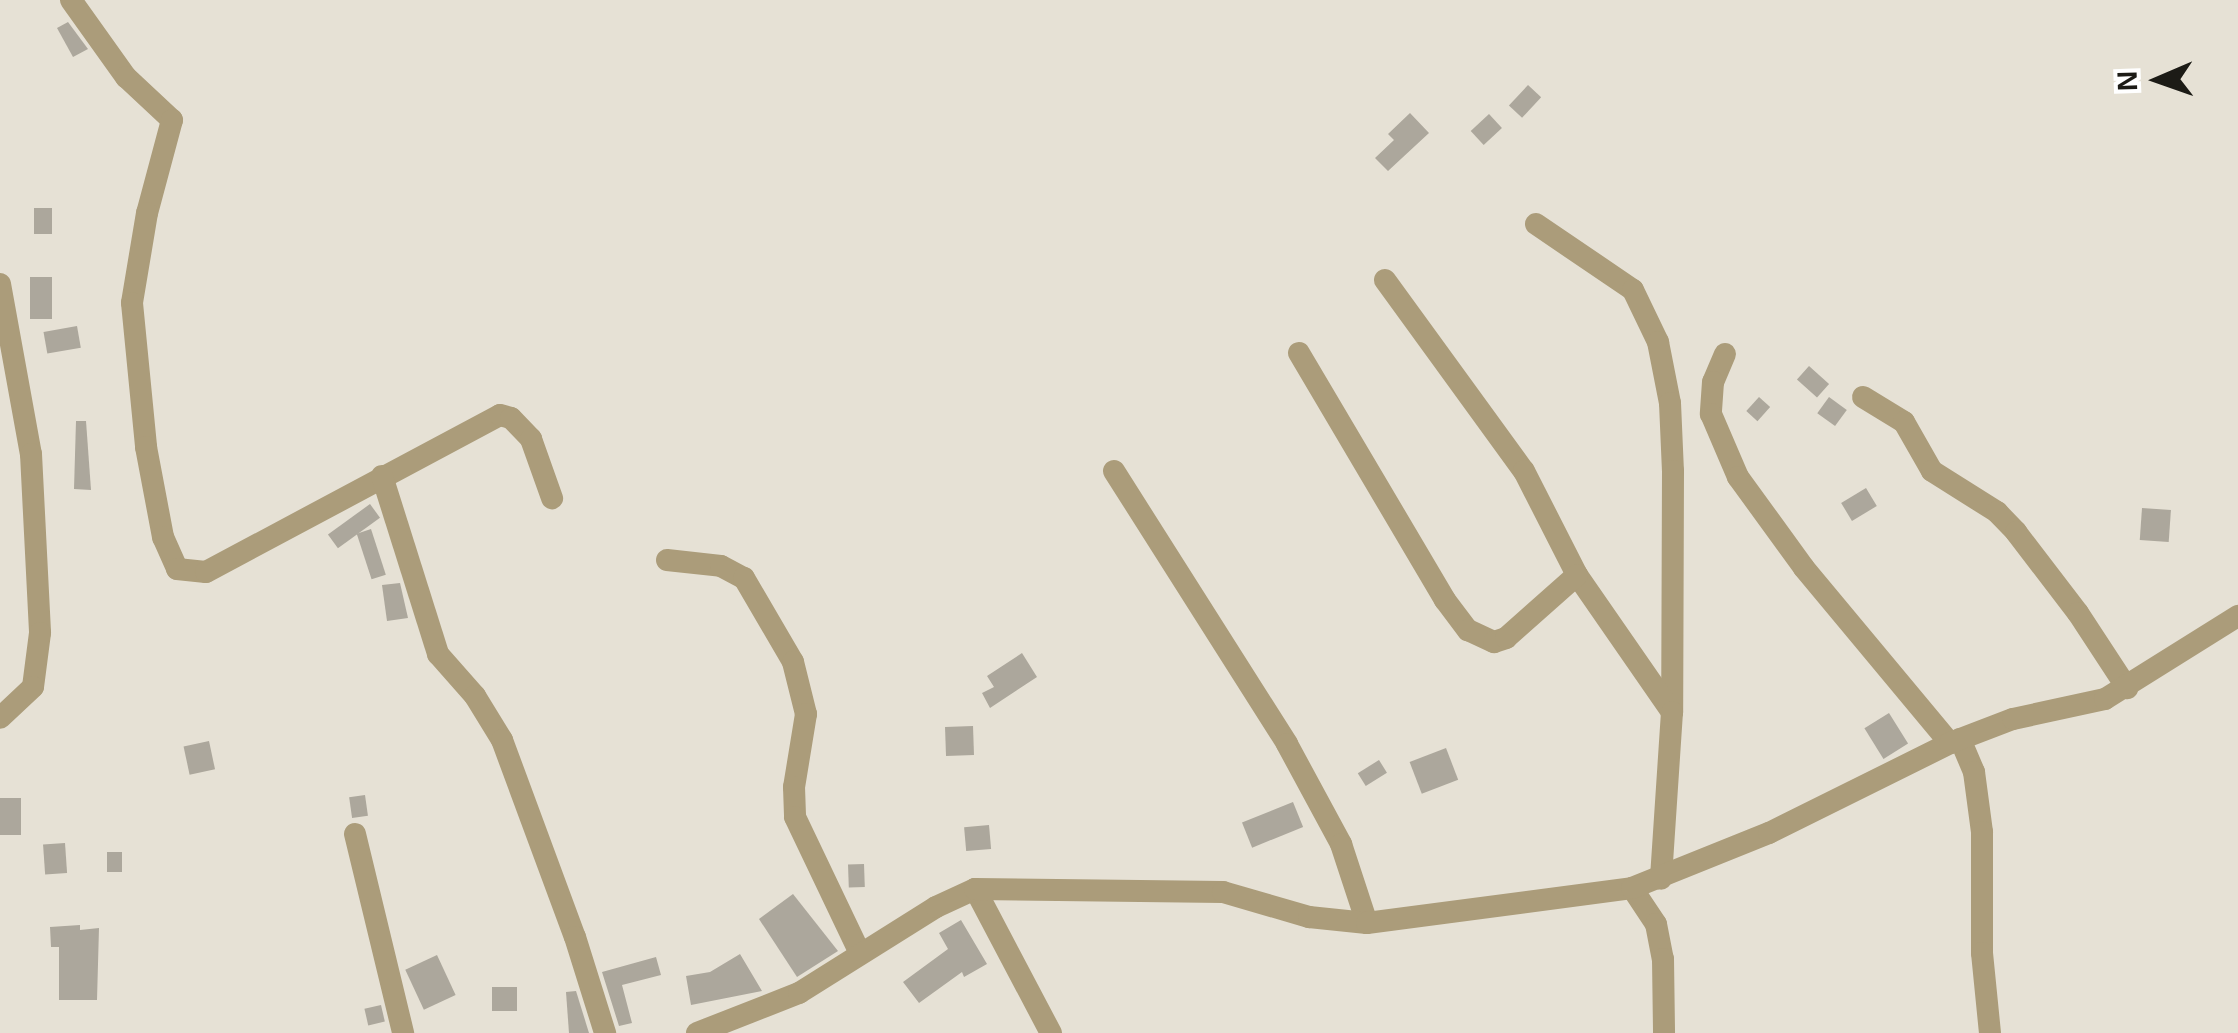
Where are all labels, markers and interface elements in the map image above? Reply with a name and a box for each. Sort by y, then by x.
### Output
north arrow [2108,30,2208,130]
text: N [2112,70,2143,92]

